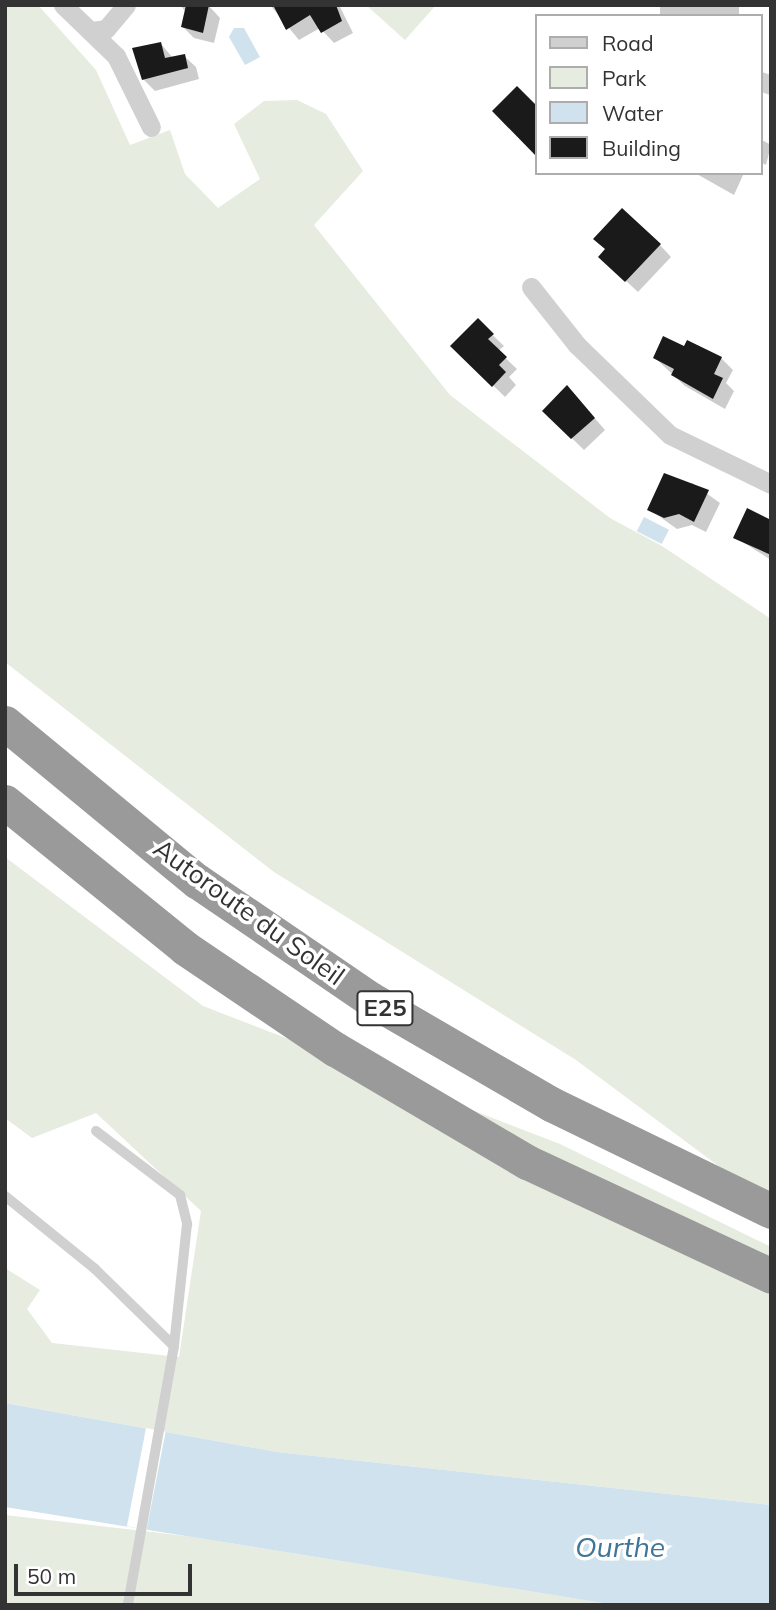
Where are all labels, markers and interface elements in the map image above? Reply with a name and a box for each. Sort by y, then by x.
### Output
legend [534,14,762,175]
text: Road [602,30,653,56]
text: Park [602,65,646,91]
text: Water [602,100,663,126]
text: Building [602,135,681,161]
street label: Autoroute du Soleil [148,832,350,992]
road number: E25 [355,988,415,1028]
water label: Ourthe [575,1530,665,1564]
scale bar [18,1550,196,1594]
text: 50 m [27,1563,76,1589]

